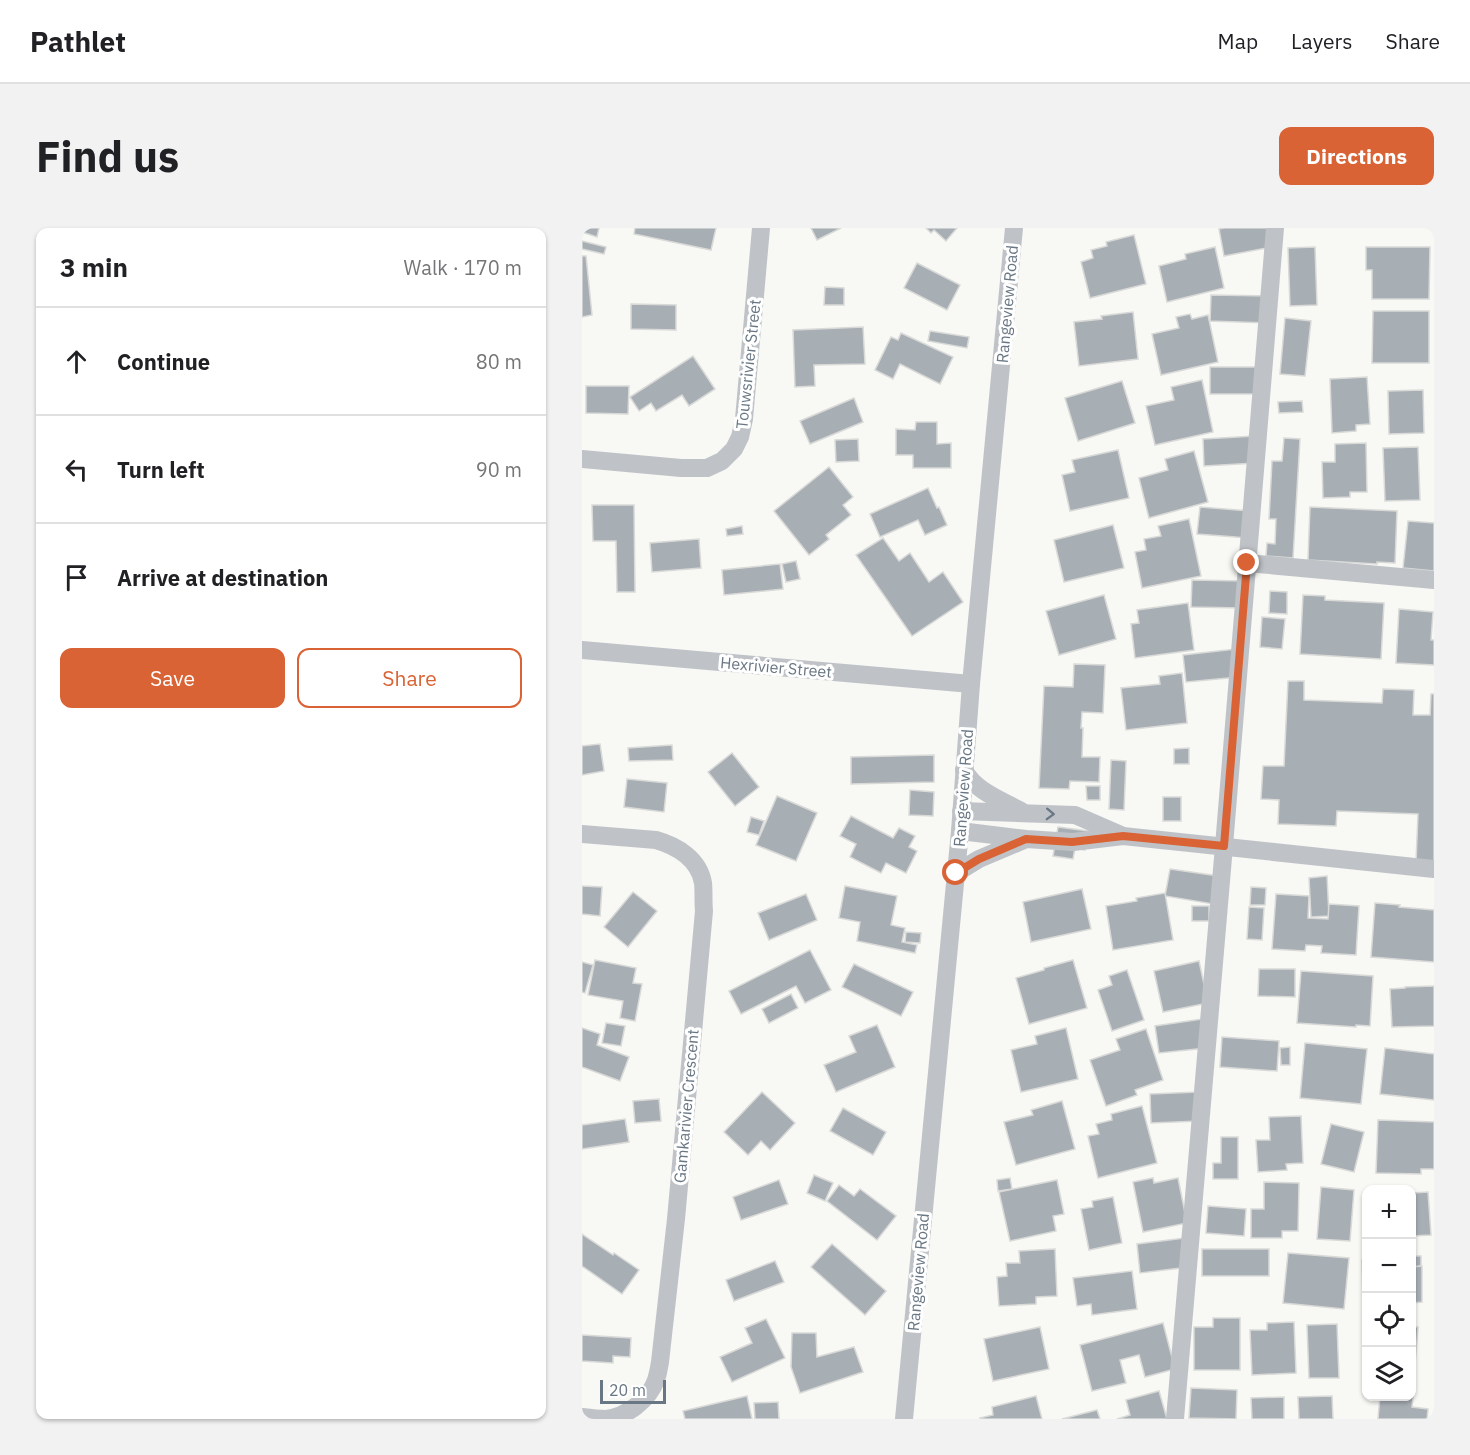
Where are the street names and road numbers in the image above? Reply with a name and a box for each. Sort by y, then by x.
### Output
street label: Rangeview Road [992,244,1022,364]
street label: Touwsrivier Street [731,298,765,430]
street label: Hexrivier Street [719,652,833,682]
street label: Rangeview Road [949,728,977,848]
street label: Gamkarivier Crescent [669,1028,703,1184]
street label: Rangeview Road [903,1212,933,1332]

